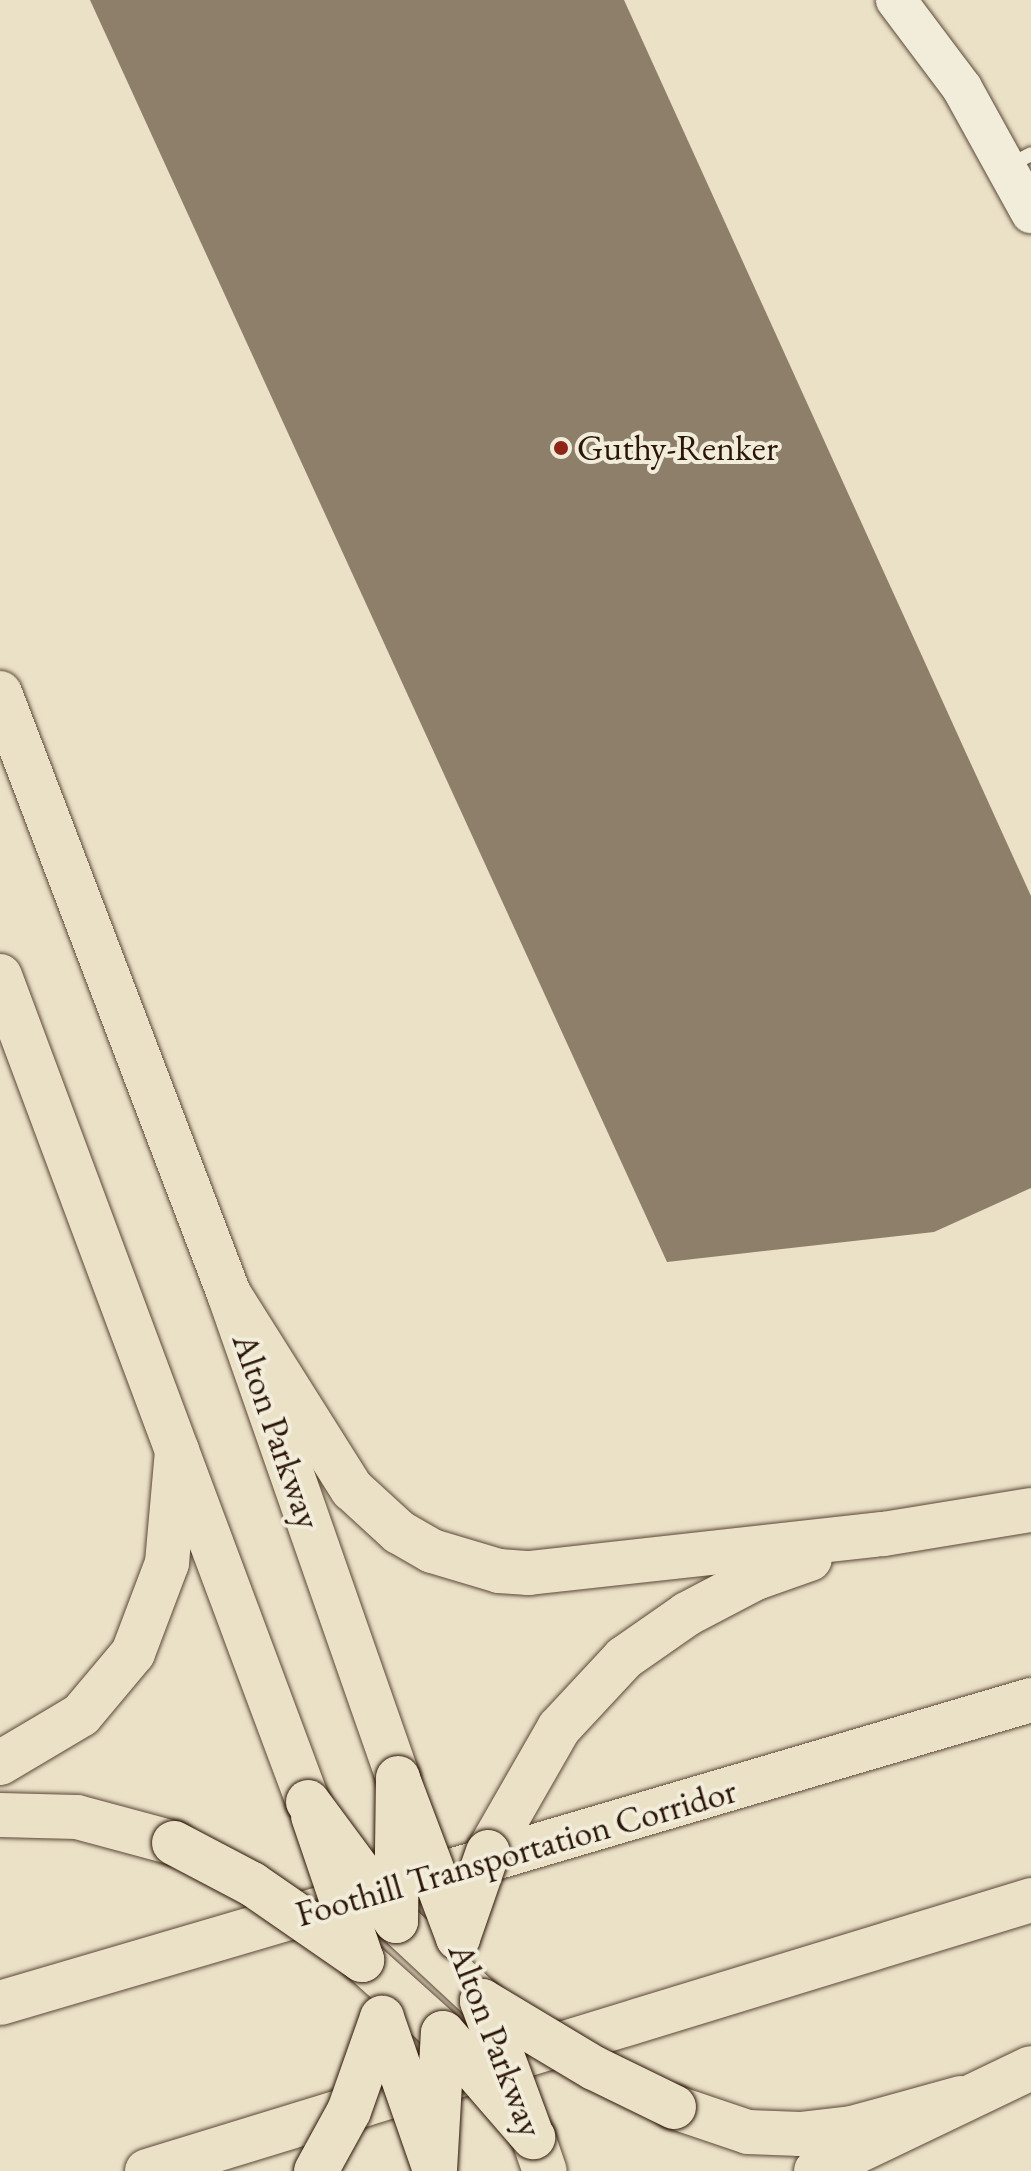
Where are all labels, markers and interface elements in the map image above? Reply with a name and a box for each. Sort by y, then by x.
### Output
place label: Guthy-Renker [577,426,778,470]
marker: Guthy-Renker [552,439,570,457]
street label: Alton Parkway [223,1327,331,1535]
street label: Foothill Transportation Corridor [291,1768,741,1936]
street label: Alton Parkway [439,1937,553,2143]

